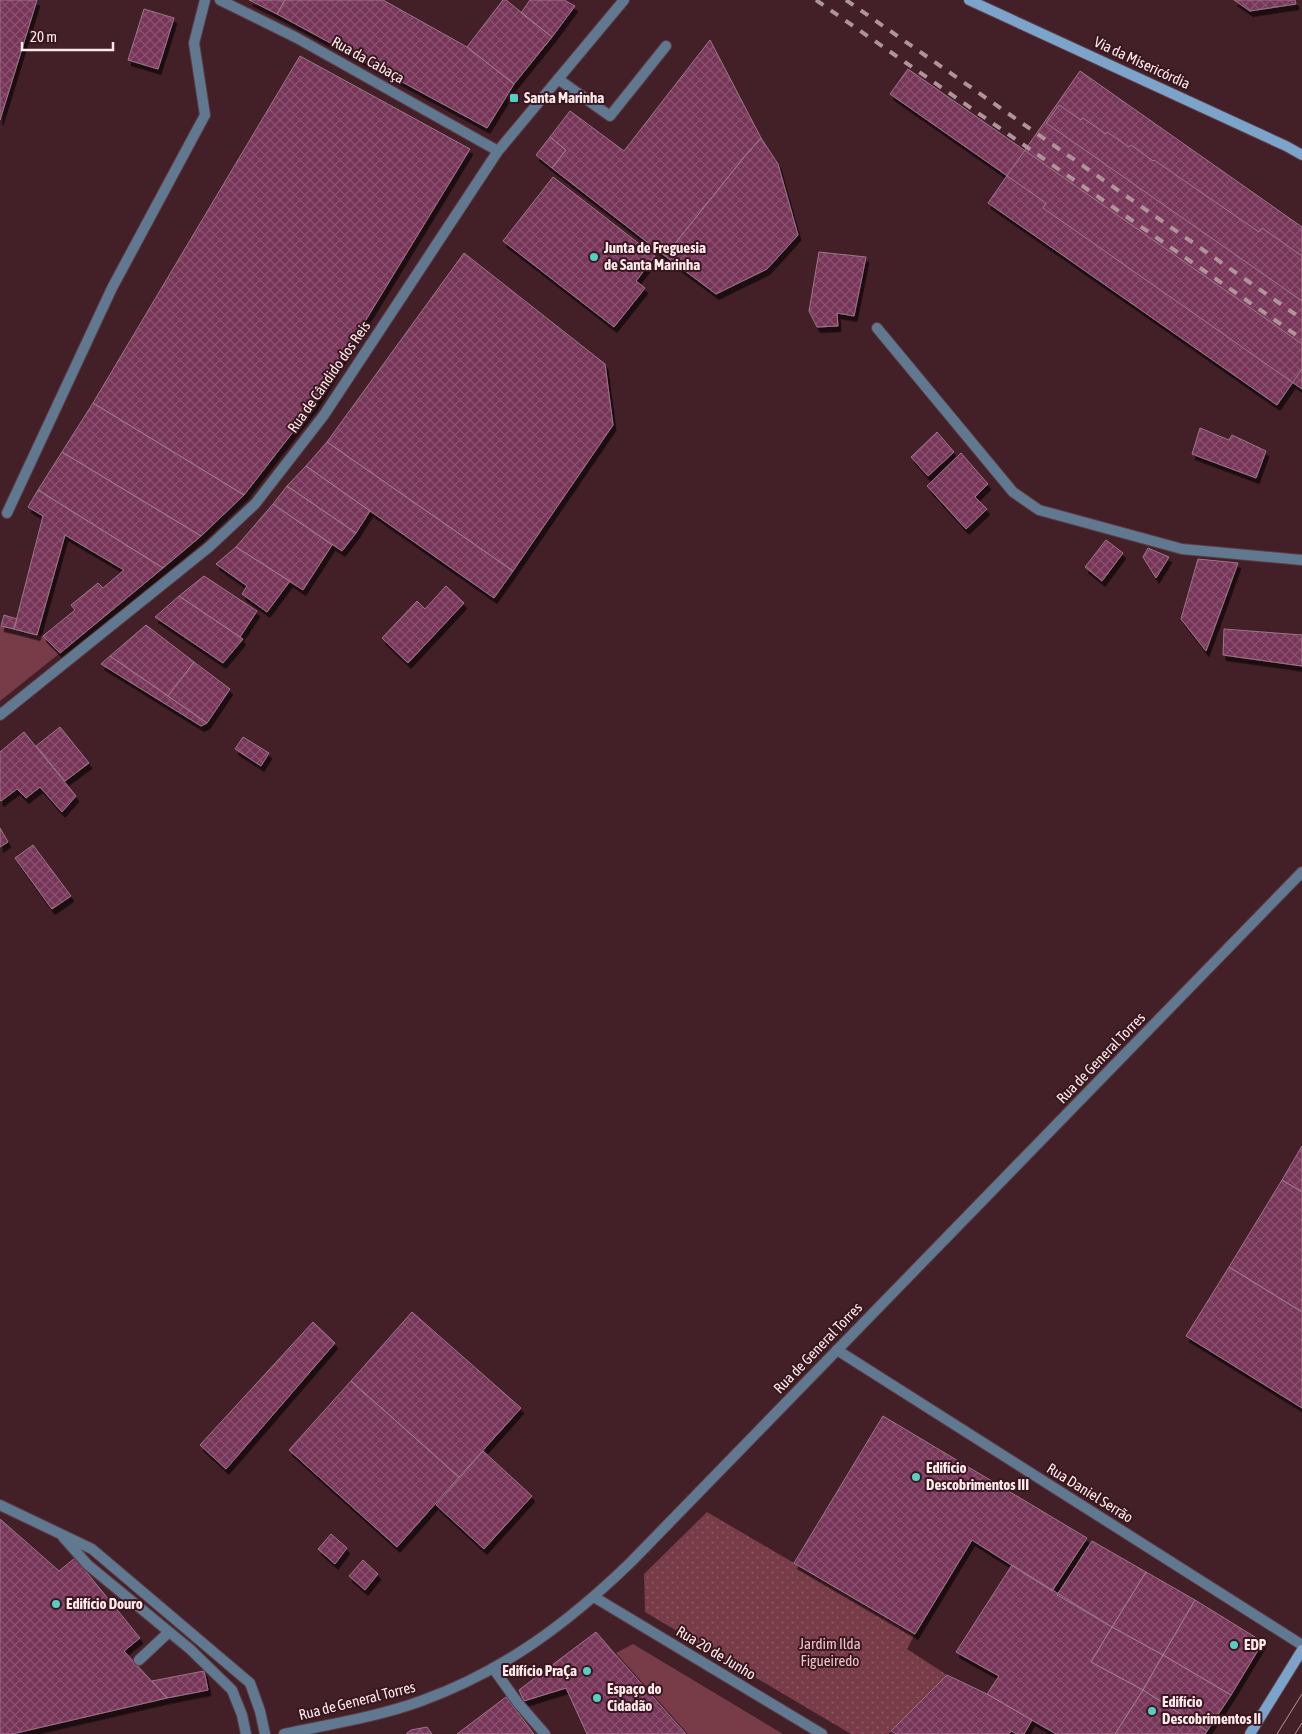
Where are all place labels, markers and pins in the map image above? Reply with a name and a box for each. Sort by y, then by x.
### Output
place label: Santa Marinha [524,89,604,106]
marker: Santa Marinha [508,92,520,104]
place label: Junta de Freguesia de Santa Marinha [603,239,706,273]
marker: Junta de Freguesia de Santa Marinha [588,251,600,263]
place label: Edifício Descobrimentos III [926,1459,1029,1493]
marker: Edifício Descobrimentos III [910,1471,922,1483]
place label: Edifício Douro [66,1595,143,1612]
marker: Edifício Douro [50,1598,62,1610]
place label: EDP [1244,1636,1267,1653]
marker: EDP [1228,1639,1240,1651]
place label: Edifício PraÇa [502,1662,577,1679]
marker: Edifício PraÇa [581,1665,593,1677]
place label: Espaço do Cidadão [607,1680,662,1714]
marker: Espaço do Cidadão [591,1692,603,1704]
place label: Edifício Descobrimentos II [1162,1693,1261,1727]
marker: Edifício Descobrimentos II [1146,1705,1158,1717]

